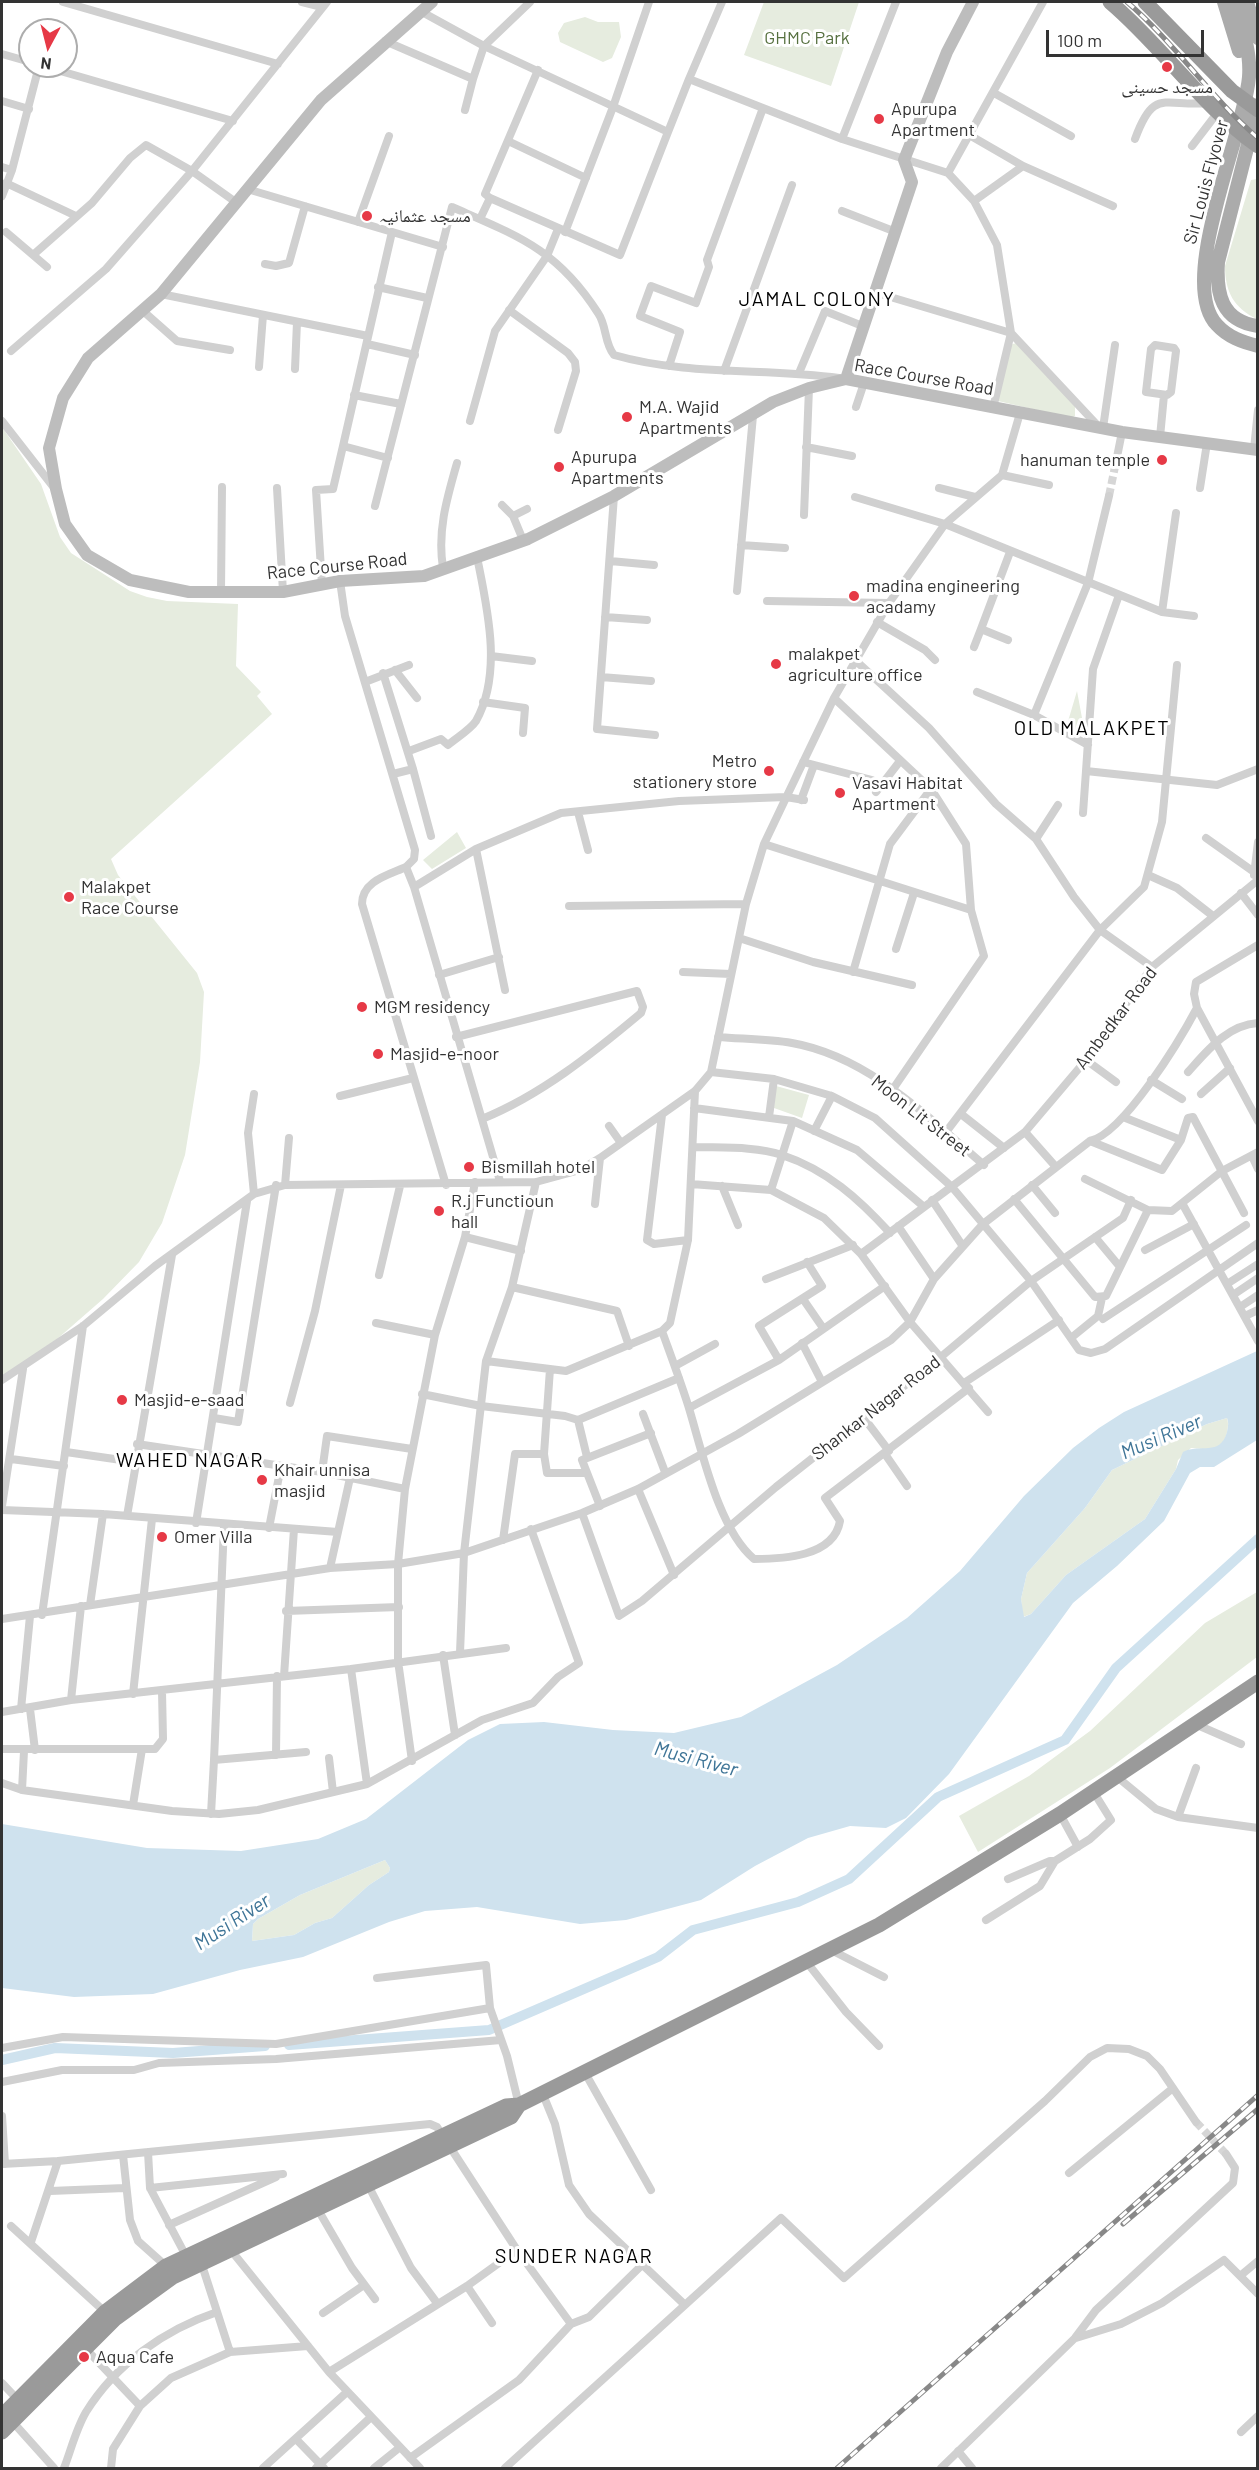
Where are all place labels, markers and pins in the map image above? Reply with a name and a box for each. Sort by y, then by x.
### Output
marker: مسجد حسینی [1160,60,1174,74]
place label: مسجد حسینی [1121,76,1213,98]
place label: Apurupa Apartment [891,98,975,140]
marker: Apurupa Apartment [872,112,886,126]
place label: مسجد عثمانیہ [379,205,471,227]
marker: مسجد عثمانیہ [360,209,374,223]
place label: M.A. Wajid Apartments [639,396,732,438]
marker: M.A. Wajid Apartments [620,410,634,424]
place label: Apurupa Apartments [571,446,664,488]
place label: hanuman temple [1020,449,1150,471]
marker: hanuman temple [1155,453,1169,467]
marker: Apurupa Apartments [552,460,566,474]
place label: madina engineering acadamy [866,575,1020,618]
marker: madina engineering acadamy [847,589,861,603]
place label: malakpet agriculture office [788,643,922,686]
marker: malakpet agriculture office [769,657,783,671]
place label: Metro stationery store [633,750,757,792]
marker: Metro stationery store [762,764,776,778]
place label: Vasavi Habitat Apartment [852,772,963,814]
marker: Vasavi Habitat Apartment [833,786,847,800]
place label: Malakpet Race Course [81,876,179,918]
marker: Malakpet Race Course [62,890,76,904]
place label: MGM residency [374,996,490,1018]
marker: MGM residency [355,1000,369,1014]
place label: Masjid-e-noor [390,1043,499,1065]
marker: Masjid-e-noor [371,1047,385,1061]
place label: Bismillah hotel [481,1156,595,1178]
marker: Bismillah hotel [462,1160,476,1174]
place label: R.j Functioun hall [451,1190,554,1232]
marker: R.j Functioun hall [432,1204,446,1218]
place label: Masjid-e-saad [134,1389,244,1411]
marker: Masjid-e-saad [115,1393,129,1407]
place label: Khair unnisa masjid [274,1459,370,1502]
marker: Khair unnisa masjid [255,1473,269,1487]
place label: Omer Villa [174,1526,252,1548]
marker: Omer Villa [155,1530,169,1544]
place label: Aqua Cafe [96,2346,174,2368]
marker: Aqua Cafe [77,2350,91,2364]

